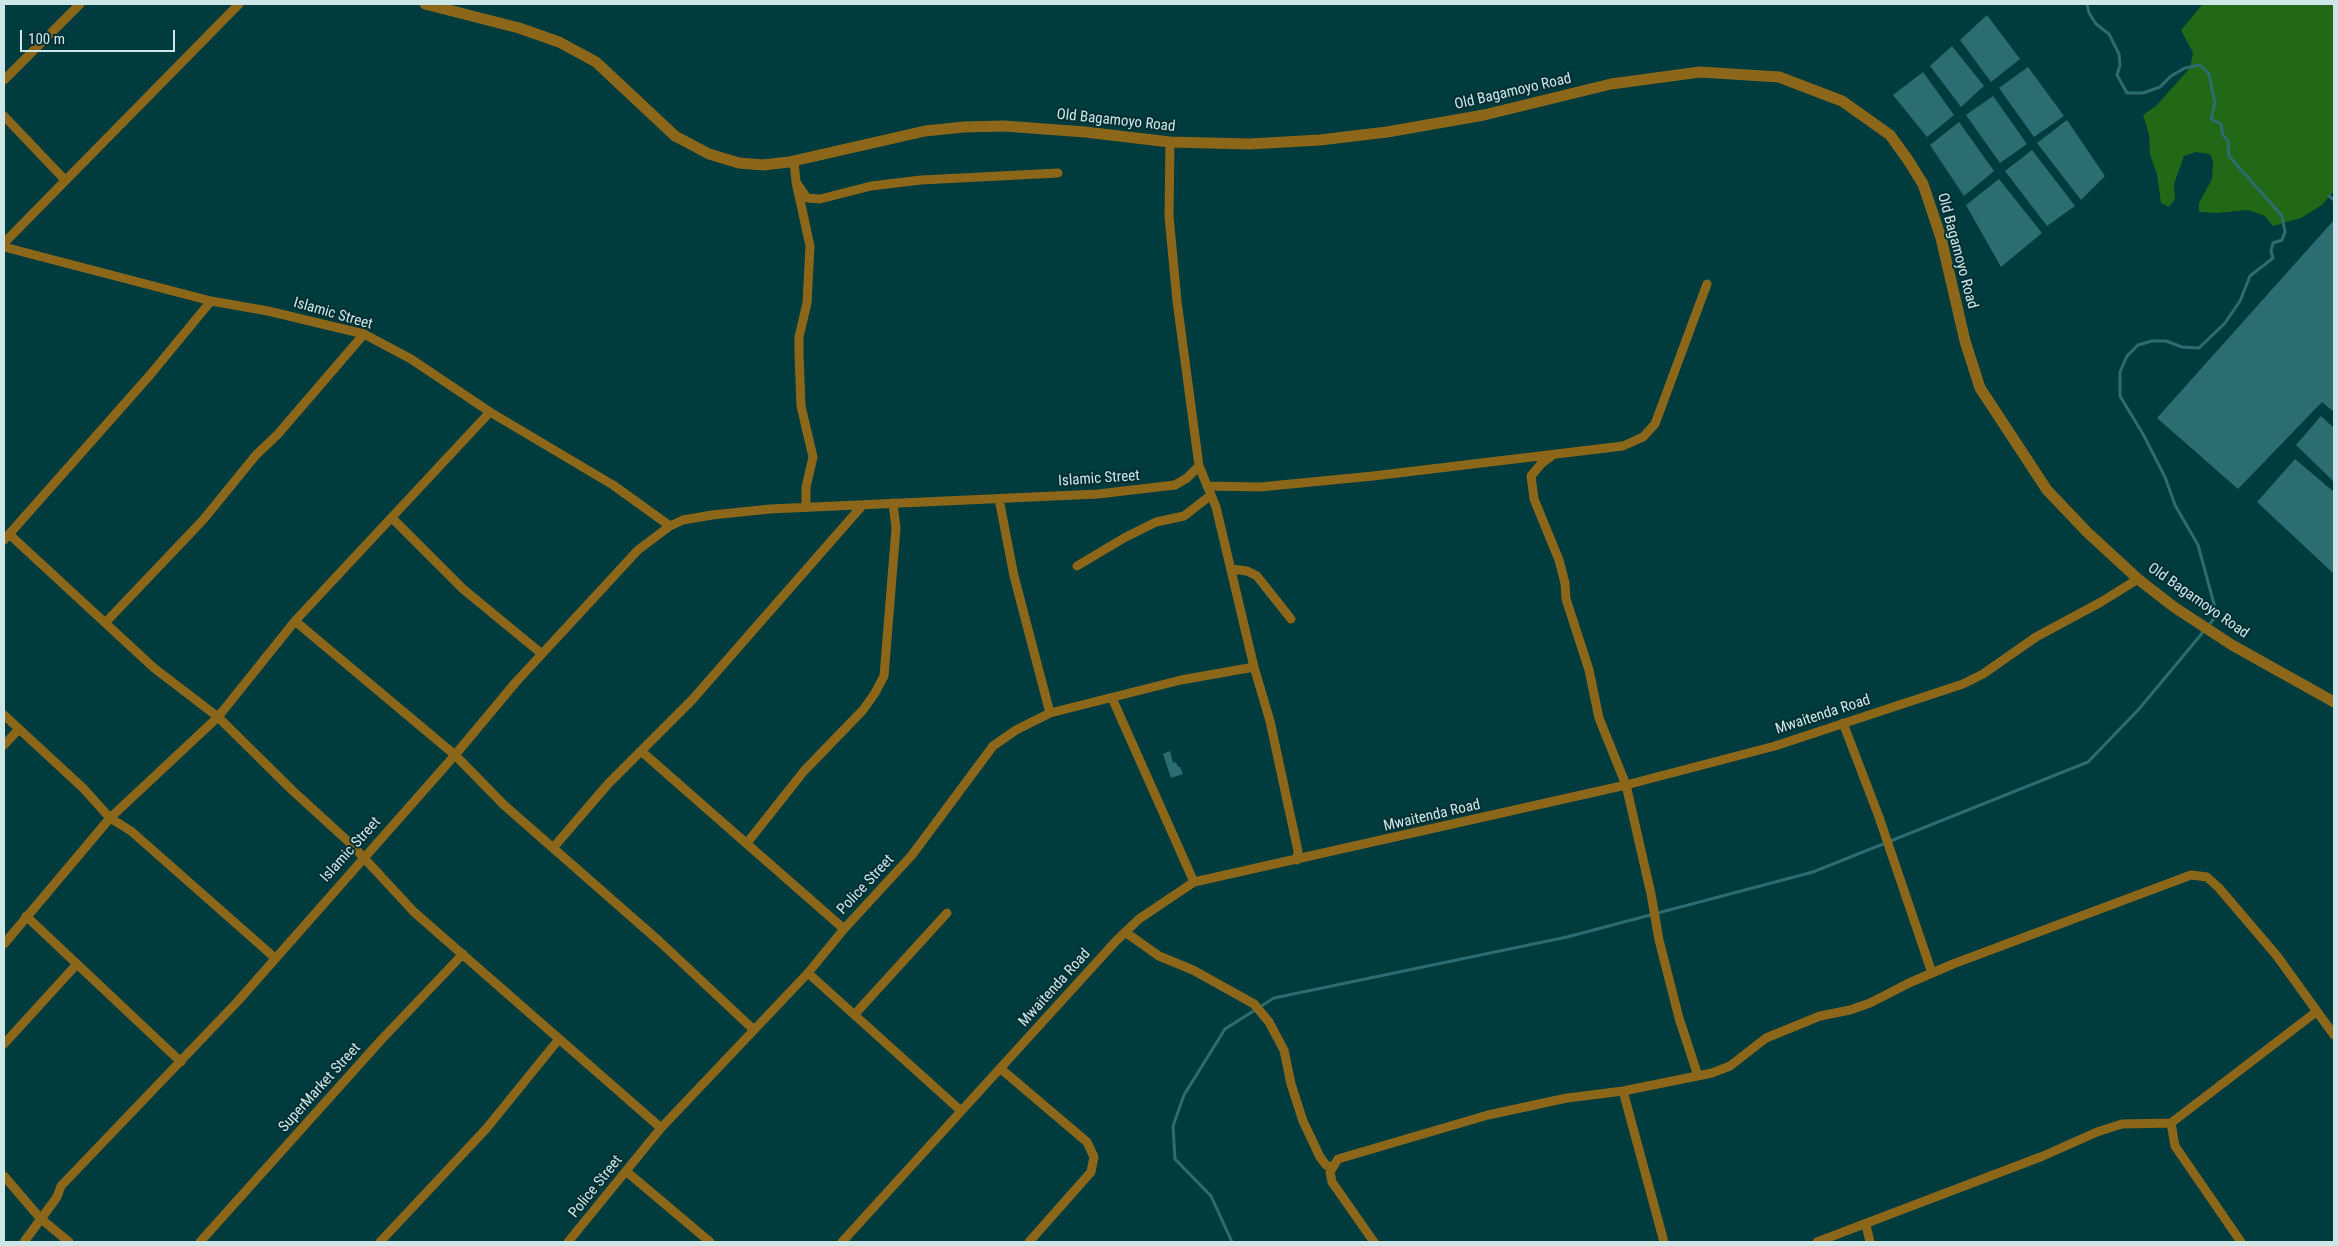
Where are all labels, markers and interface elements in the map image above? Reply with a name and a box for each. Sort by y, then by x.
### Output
scale bar [22,20,178,52]
text: 100 m [28,30,65,48]
street label: Old Bagamoyo Road [1453,70,1573,114]
street label: Old Bagamoyo Road [1056,106,1176,136]
street label: Old Bagamoyo Road [1933,191,1981,311]
street label: Islamic Street [291,294,375,334]
street label: Islamic Street [1058,467,1140,491]
street label: Old Bagamoyo Road [2144,559,2252,643]
street label: Mwaitenda Road [1773,691,1873,739]
street label: Mwaitenda Road [1382,796,1482,836]
street label: Islamic Street [317,814,385,886]
street label: Police Street [834,851,898,919]
street label: Mwaitenda Road [1015,945,1095,1031]
street label: SuperMarket Street [275,1040,365,1136]
street label: Police Street [565,1152,627,1222]

